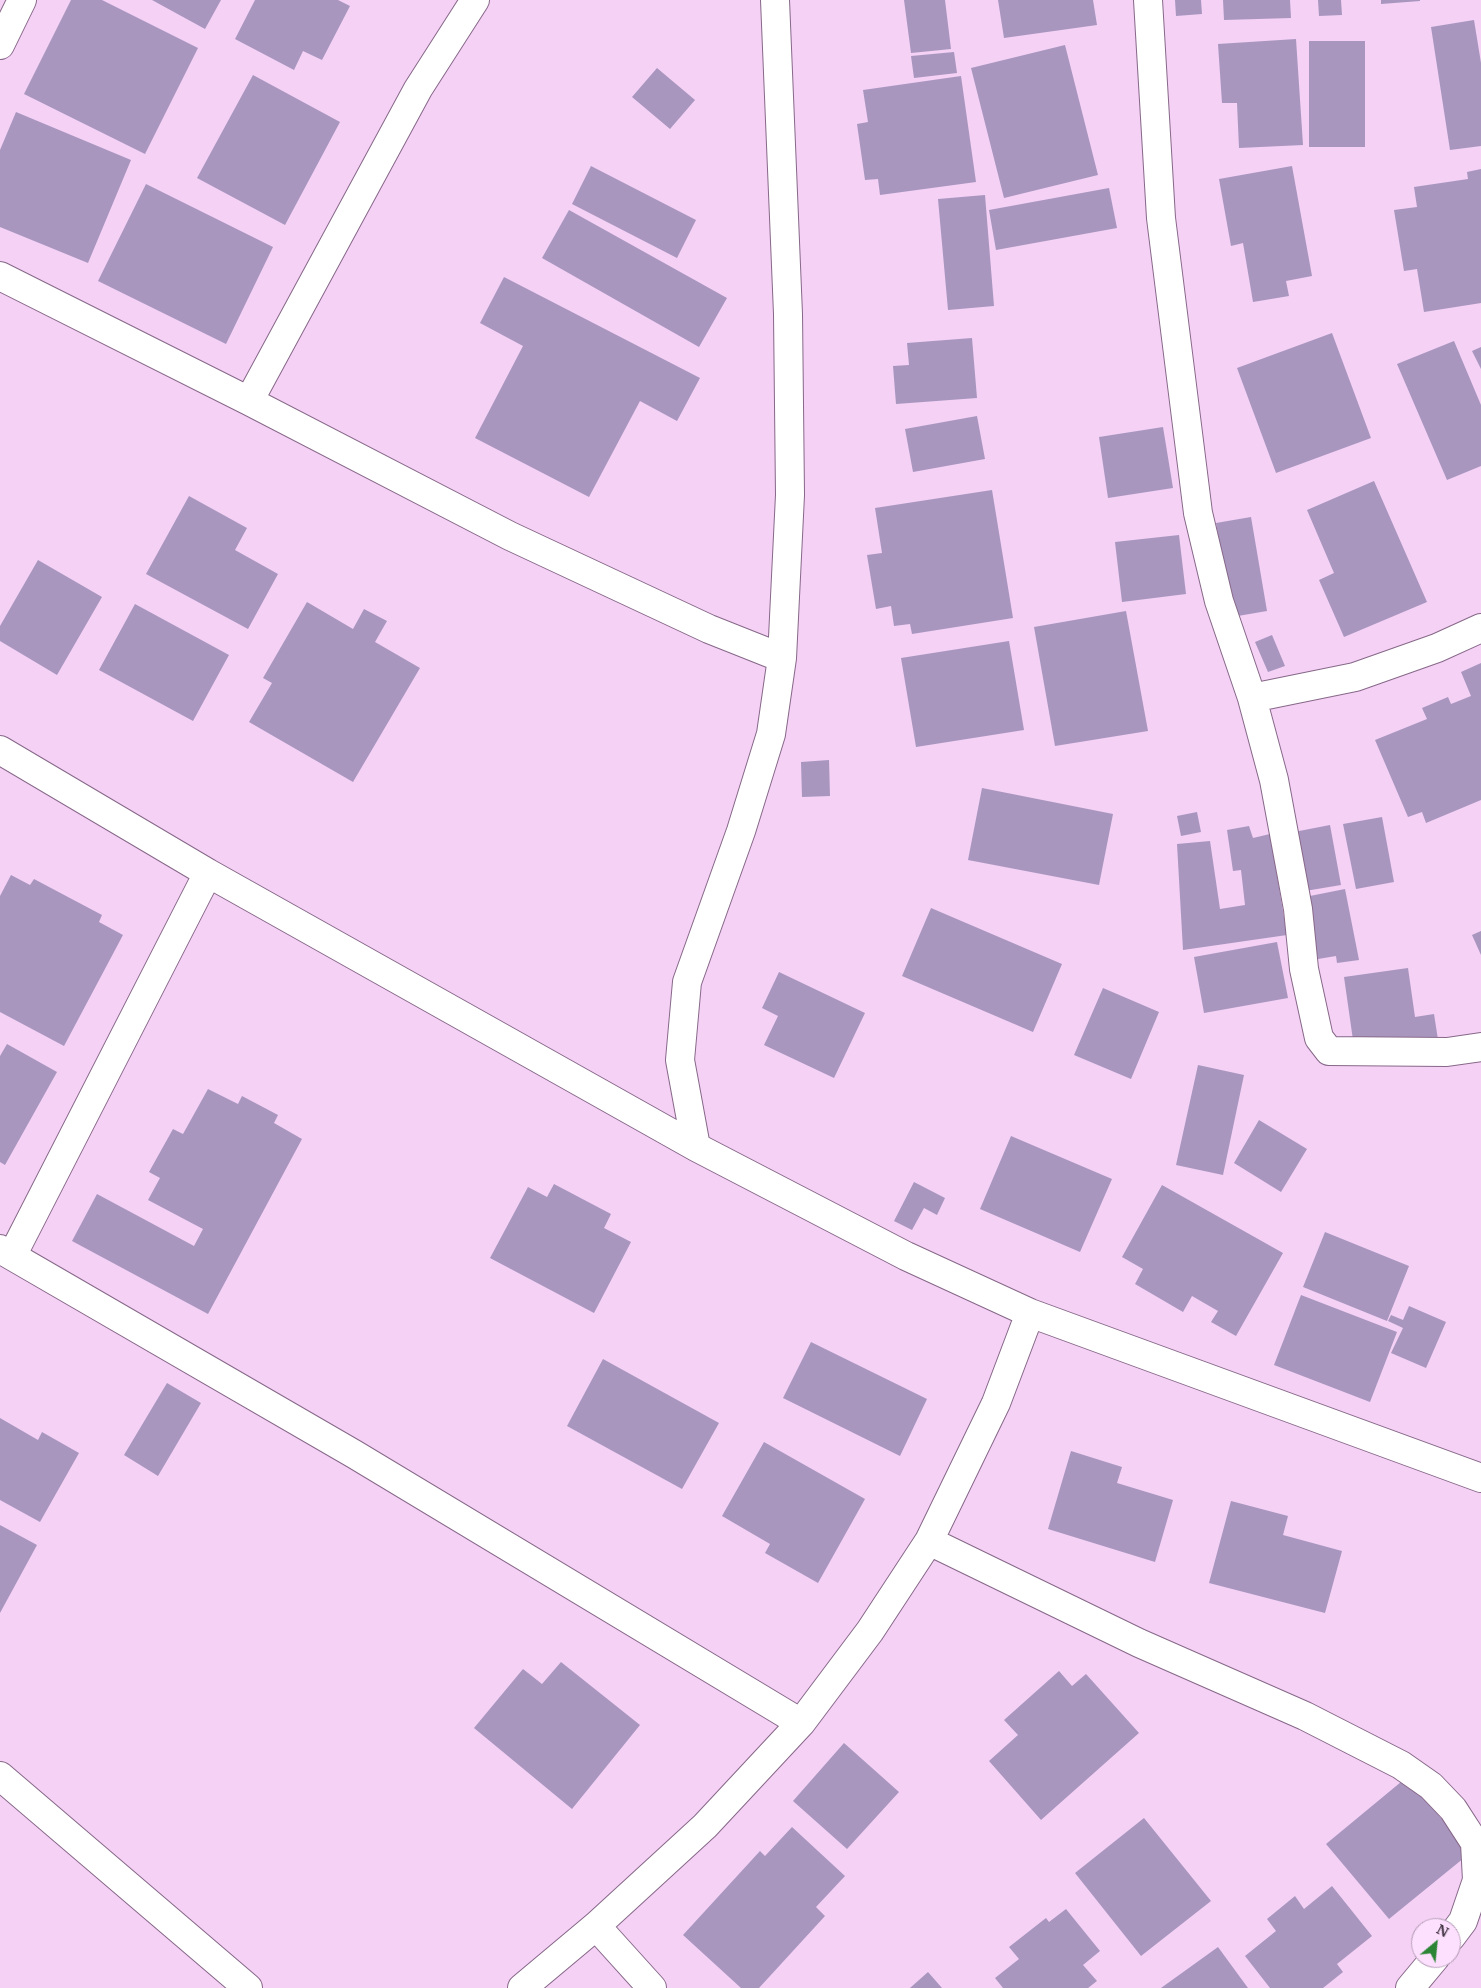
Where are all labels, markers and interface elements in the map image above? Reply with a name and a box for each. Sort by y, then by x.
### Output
north arrow [1411,1918,1461,1968]
text: N [1433,1920,1452,1941]

